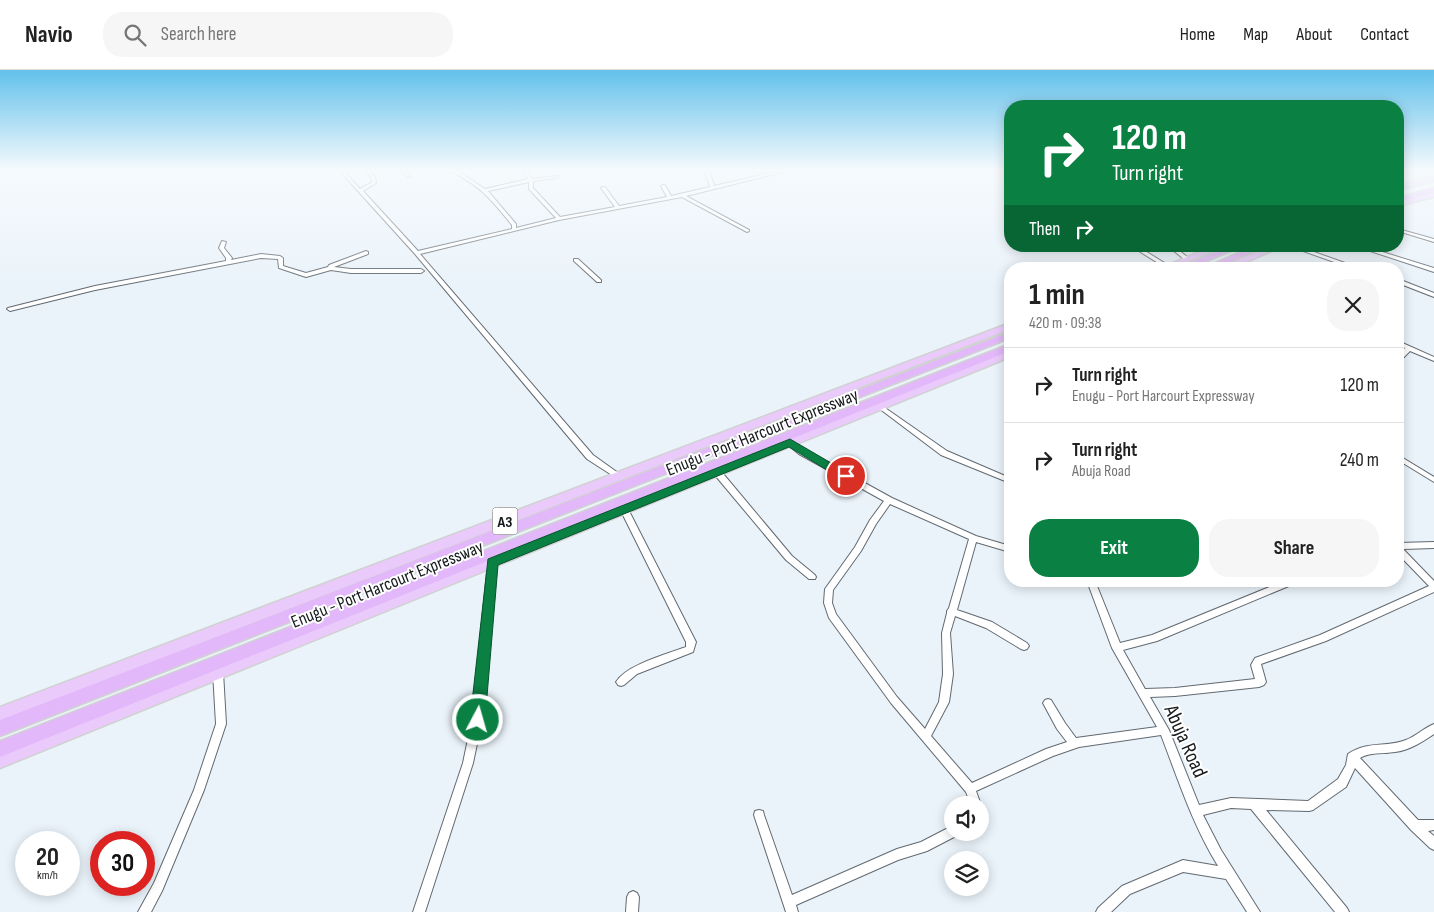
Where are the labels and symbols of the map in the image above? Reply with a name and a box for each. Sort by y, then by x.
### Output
street label: Enugu - Port Harcourt Expressway [663,384,861,481]
pin [825,455,867,497]
road number: A3 [492,508,518,534]
street label: Enugu - Port Harcourt Expressway [288,536,486,633]
position arrow [451,693,503,745]
street label: Abuja Road [1158,700,1213,781]
speed limit sign: 30 [90,831,155,896]

